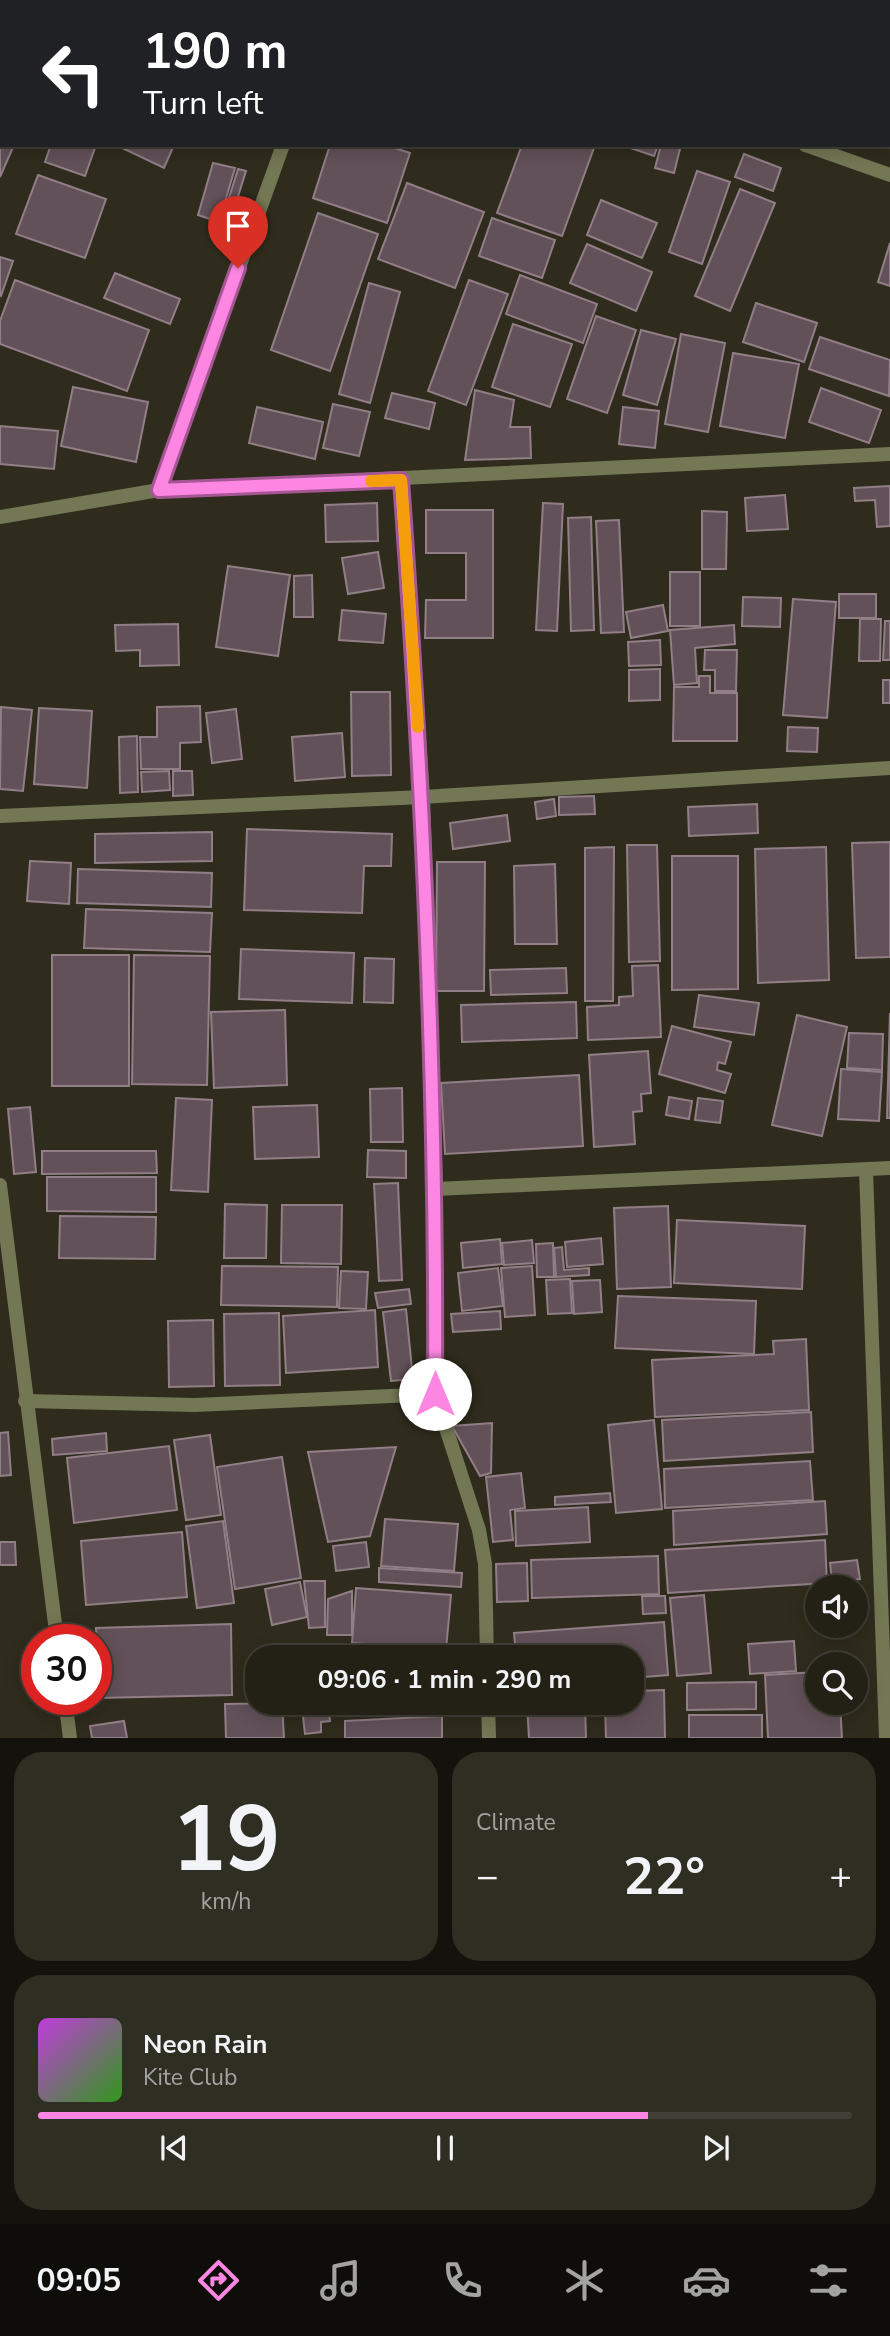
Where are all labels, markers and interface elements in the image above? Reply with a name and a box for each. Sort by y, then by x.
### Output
text: 190 m [143,18,287,85]
icon: left [28,28,119,119]
text: Turn left [143,82,263,125]
pin [208,196,268,268]
icon: arrive [219,207,257,245]
position arrow [398,1357,472,1431]
map controls [805,1575,868,1715]
button: sound [805,1575,868,1638]
speed limit sign: 30 [21,1624,112,1715]
button: search [805,1652,868,1715]
text: 09:06 · 1 min · 290 m [318,1662,571,1697]
text: 19 [171,1778,281,1902]
text: Climate [476,1807,556,1838]
text: 22° [623,1841,705,1912]
text: − [476,1851,499,1902]
text: + [829,1851,852,1902]
text: km/h [201,1886,251,1917]
text: Neon Rain [143,2027,268,2062]
text: Kite Club [143,2062,237,2093]
icon: previous [155,2129,193,2167]
icon: pause [426,2129,464,2167]
icon: next [697,2129,735,2167]
icon: directions [194,2256,243,2305]
icon: music [316,2256,365,2305]
icon: phone [438,2256,487,2305]
icon: climate [560,2256,609,2305]
icon: car [682,2256,731,2305]
icon: filters [804,2256,853,2305]
text: 09:05 [37,2259,121,2302]

